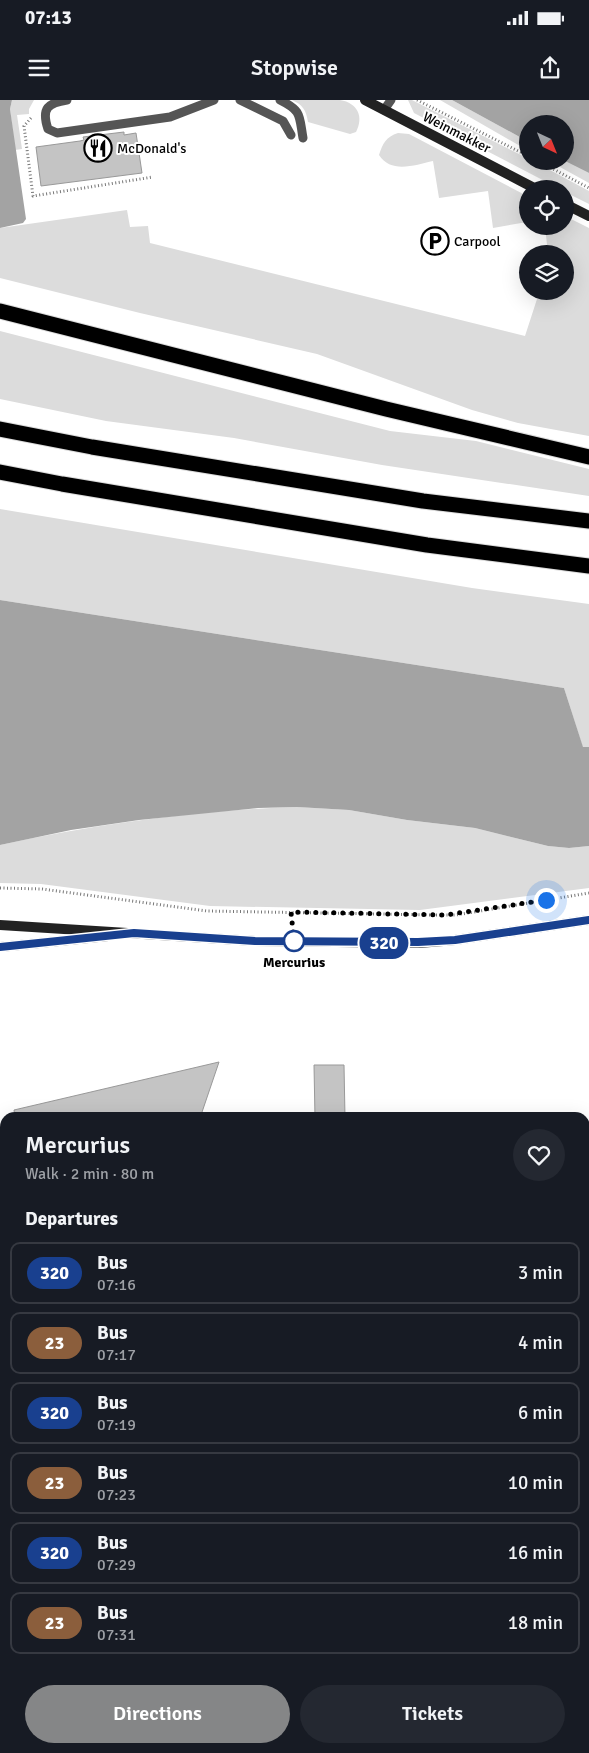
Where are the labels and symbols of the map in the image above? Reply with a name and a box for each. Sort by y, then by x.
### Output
street label: Weinmakker [420,108,494,157]
north arrow [519,115,574,170]
restaurant icon: McDonald's [83,133,113,163]
place label: McDonald's [117,140,186,157]
parking icon: Carpool [420,226,450,256]
place label: Carpool [454,233,501,250]
your location [534,888,559,913]
line badge: 320 [355,927,413,959]
marker: Mercurius [283,930,305,952]
place label: Mercurius [263,954,325,971]

